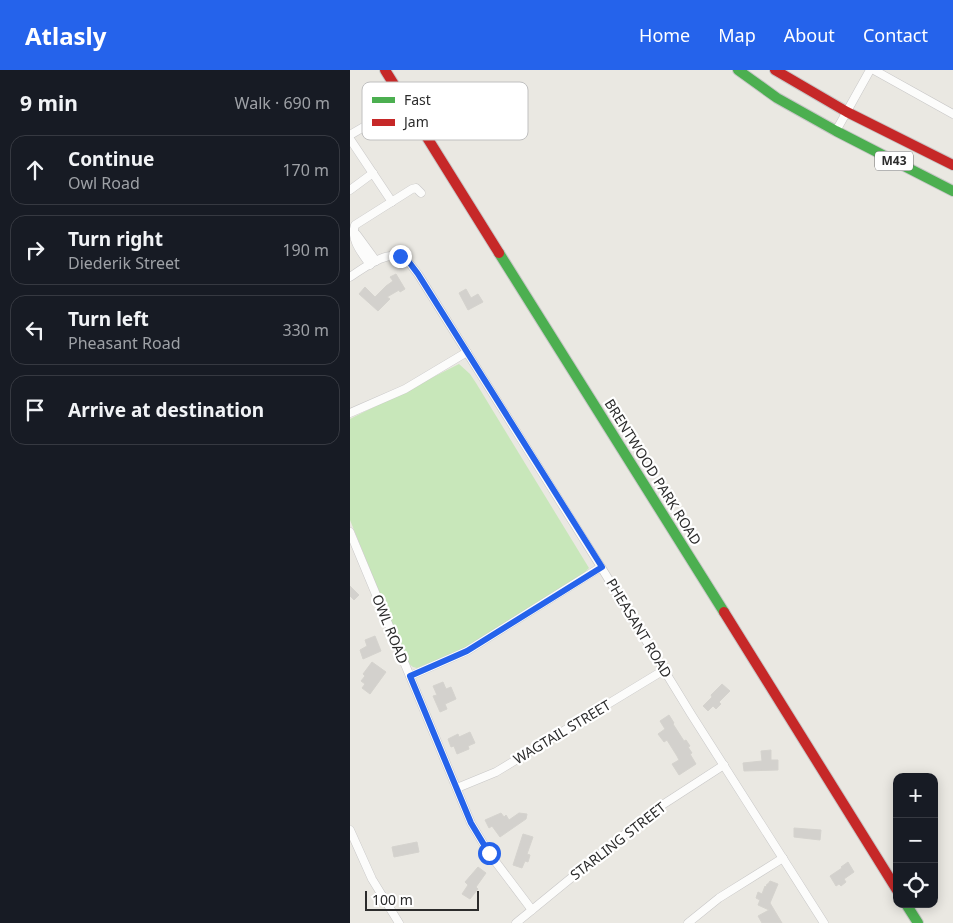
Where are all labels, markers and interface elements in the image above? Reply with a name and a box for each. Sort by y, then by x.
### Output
text: Atlasly [25,19,106,52]
text: Home [639,23,690,47]
text: Map [718,23,756,47]
text: About [784,23,835,47]
text: Contact [863,23,928,47]
legend [362,82,528,140]
text: 9 min [20,89,78,117]
text: Fast [404,90,431,109]
text: Walk · 690 m [235,92,330,114]
text: Jam [402,112,429,131]
text: Continue [68,146,154,172]
road number: M43 [875,152,913,170]
icon: ahead [21,156,49,184]
text: 170 m [282,159,329,181]
text: Owl Road [68,172,140,194]
text: Turn right [68,226,163,252]
icon: right [21,236,49,264]
text: 190 m [282,239,329,261]
route end [389,245,412,268]
text: Diederik Street [68,252,180,274]
text: Turn left [68,306,149,332]
icon: left [21,316,49,344]
text: 330 m [282,319,329,341]
text: Pheasant Road [68,332,180,354]
street label: BRENTWOOD PARK ROAD [601,395,706,548]
icon: arrive [21,396,49,424]
text: Arrive at destination [68,397,264,423]
street label: PHEASANT ROAD [602,575,677,681]
street label: OWL ROAD [368,591,413,666]
street label: WAGTAIL STREET [510,695,614,768]
map controls [893,773,938,908]
button: + [893,773,938,818]
street label: STARLING STREET [566,797,670,884]
button: − [893,818,938,863]
route start [478,842,501,865]
button: locate [893,863,938,908]
scale bar [365,888,479,911]
text: 100 m [372,890,413,909]

